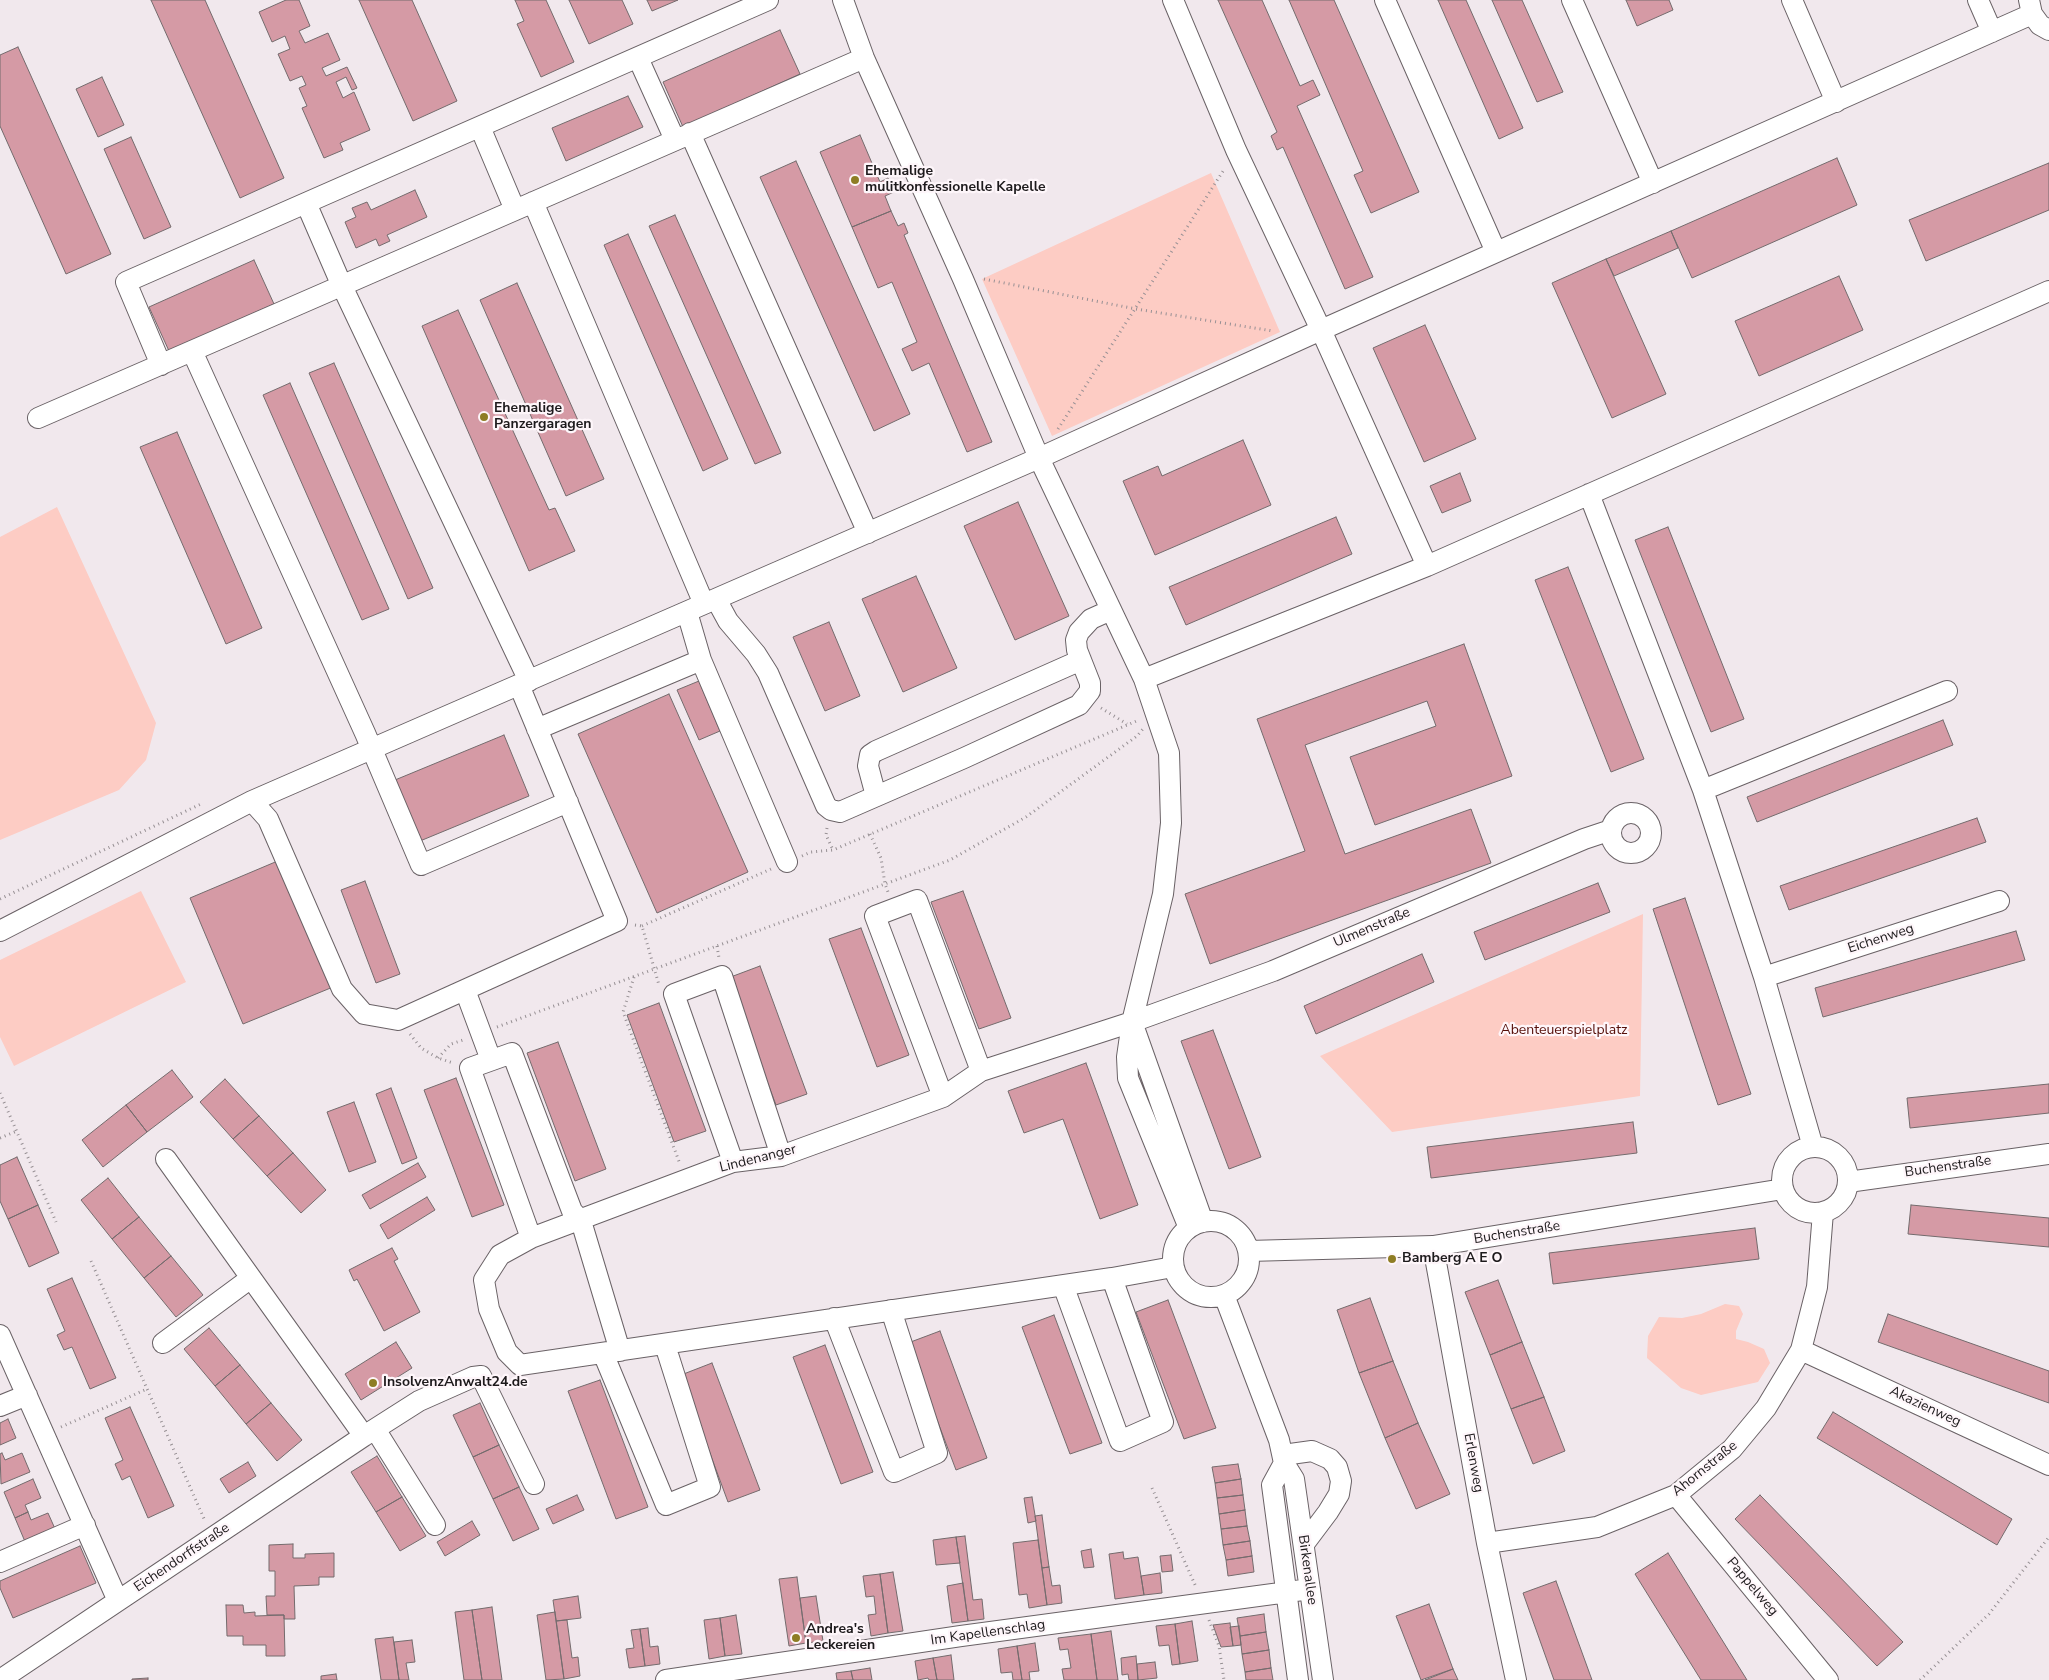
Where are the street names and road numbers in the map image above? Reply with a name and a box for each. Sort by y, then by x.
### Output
street label: Ulmenstraße [1331,904,1413,952]
street label: Eichenweg [1846,920,1916,958]
street label: Lindenanger [718,1141,798,1177]
street label: Buchenstraße [1904,1153,1992,1181]
street label: Buchenstraße [1473,1218,1561,1248]
street label: Akazienweg [1887,1383,1963,1431]
street label: Erlenweg [1460,1432,1486,1494]
street label: Ahornstraße [1669,1438,1741,1500]
street label: Eichendorffstraße [131,1520,233,1596]
street label: Birkenallee [1294,1534,1320,1606]
street label: Pappelweg [1723,1554,1781,1620]
street label: Im Kapellenschlag [930,1617,1046,1649]

